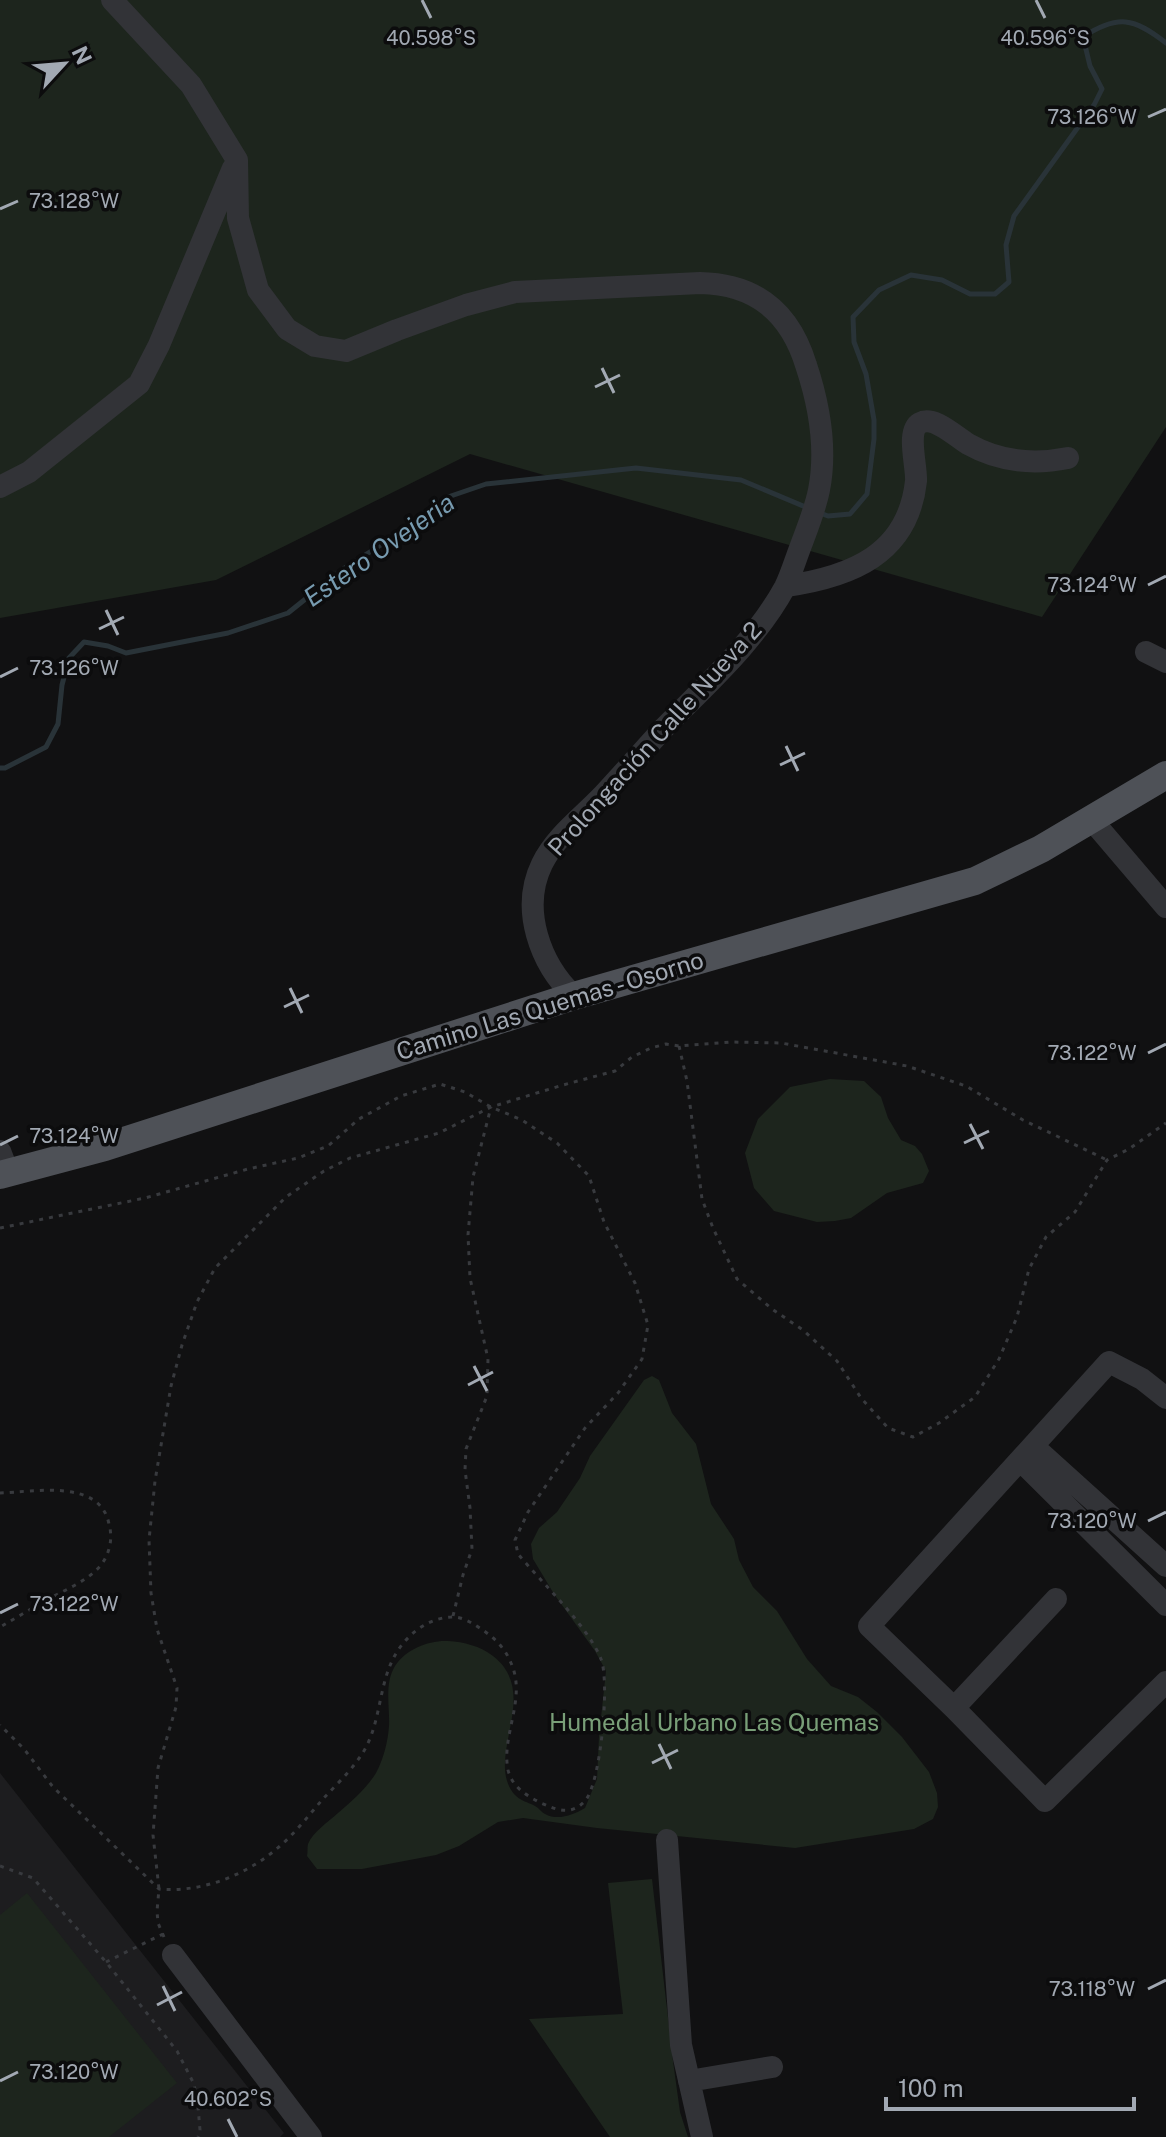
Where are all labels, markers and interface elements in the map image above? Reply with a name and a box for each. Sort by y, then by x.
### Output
north arrow [24,24,104,104]
text: 40.598°S [386,26,476,50]
text: 40.596°S [1000,26,1090,50]
text: N [67,42,97,69]
text: 73.126°W [1047,105,1137,129]
text: 73.128°W [29,189,119,213]
water label: Estero Ovejeria [297,486,460,613]
text: 73.124°W [1047,573,1137,597]
street label: Prolongación Calle Nueva 2 [542,616,767,861]
text: 73.126°W [29,656,119,680]
street label: Camino Las Quemas - Osorno [393,945,707,1065]
text: 73.122°W [1047,1041,1137,1065]
text: 73.124°W [29,1124,119,1148]
text: 73.120°W [1047,1509,1137,1533]
text: 73.122°W [29,1592,119,1616]
park label: Humedal Urbano Las Quemas [549,1708,879,1736]
text: 73.118°W [1049,1977,1135,2001]
text: 73.120°W [29,2060,119,2084]
scale bar [886,2061,1134,2111]
text: 100 m [898,2074,964,2102]
text: 40.602°S [184,2087,272,2111]

